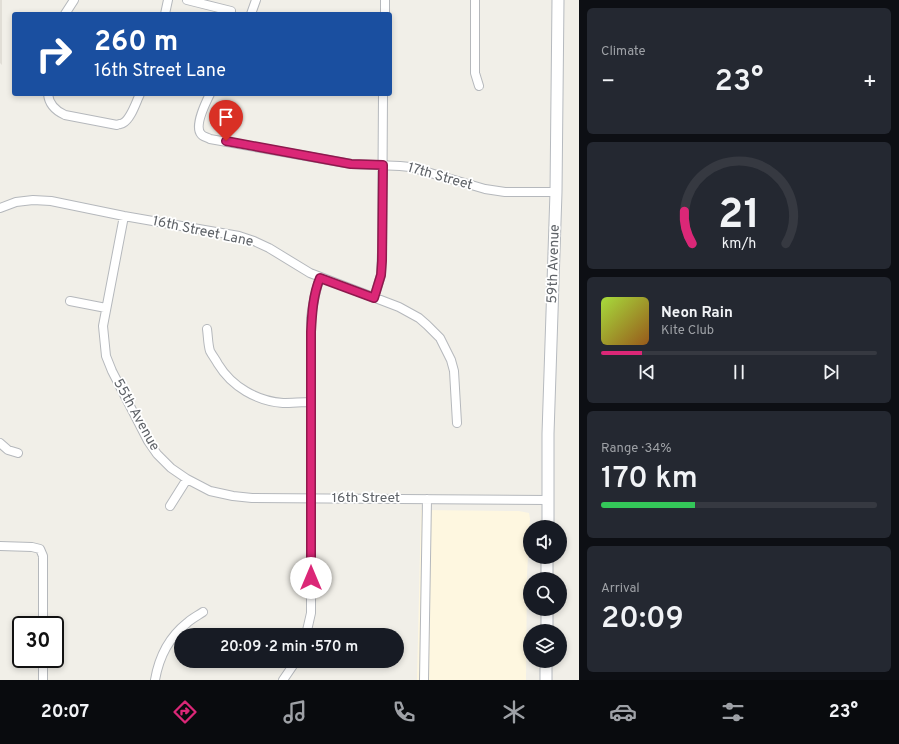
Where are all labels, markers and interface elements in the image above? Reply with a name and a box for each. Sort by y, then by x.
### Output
text: 260 m [94,25,178,61]
icon: right [28,28,80,80]
text: Climate [601,44,646,60]
text: 16th Street Lane [94,60,226,83]
text: 23° [715,64,763,101]
text: − [601,69,615,96]
text: + [863,69,877,96]
pin [209,100,243,141]
icon: arrive [215,106,237,128]
street label: 17th Street [406,160,474,194]
text: 21 [718,189,760,242]
street label: 16th Street Lane [151,213,255,251]
street label: 59th Avenue [544,224,564,304]
text: km/h [722,234,756,252]
text: Neon Rain [661,304,733,323]
text: Kite Club [661,323,714,339]
icon: previous [636,361,658,383]
icon: pause [728,361,750,383]
icon: next [820,361,842,383]
street label: 55th Avenue [109,376,163,454]
text: Range · 34% [601,441,672,457]
text: 170 km [601,461,698,498]
street label: 16th Street [332,490,400,507]
map controls [523,520,567,668]
button: sound [523,520,567,564]
position arrow [290,557,332,599]
button: search [523,572,567,616]
text: Arrival [601,581,640,597]
text: 20:09 [601,601,684,638]
speed limit sign: 30 [12,616,64,668]
button: layers [523,624,567,668]
text: 20:09 · 2 min · 570 m [220,638,358,657]
icon: directions [171,698,199,726]
icon: music [281,698,309,726]
icon: phone [390,698,418,726]
icon: climate [500,698,528,726]
icon: car [609,698,637,726]
icon: filters [719,698,747,726]
text: 20:07 [41,701,89,724]
text: 23° [829,701,858,724]

